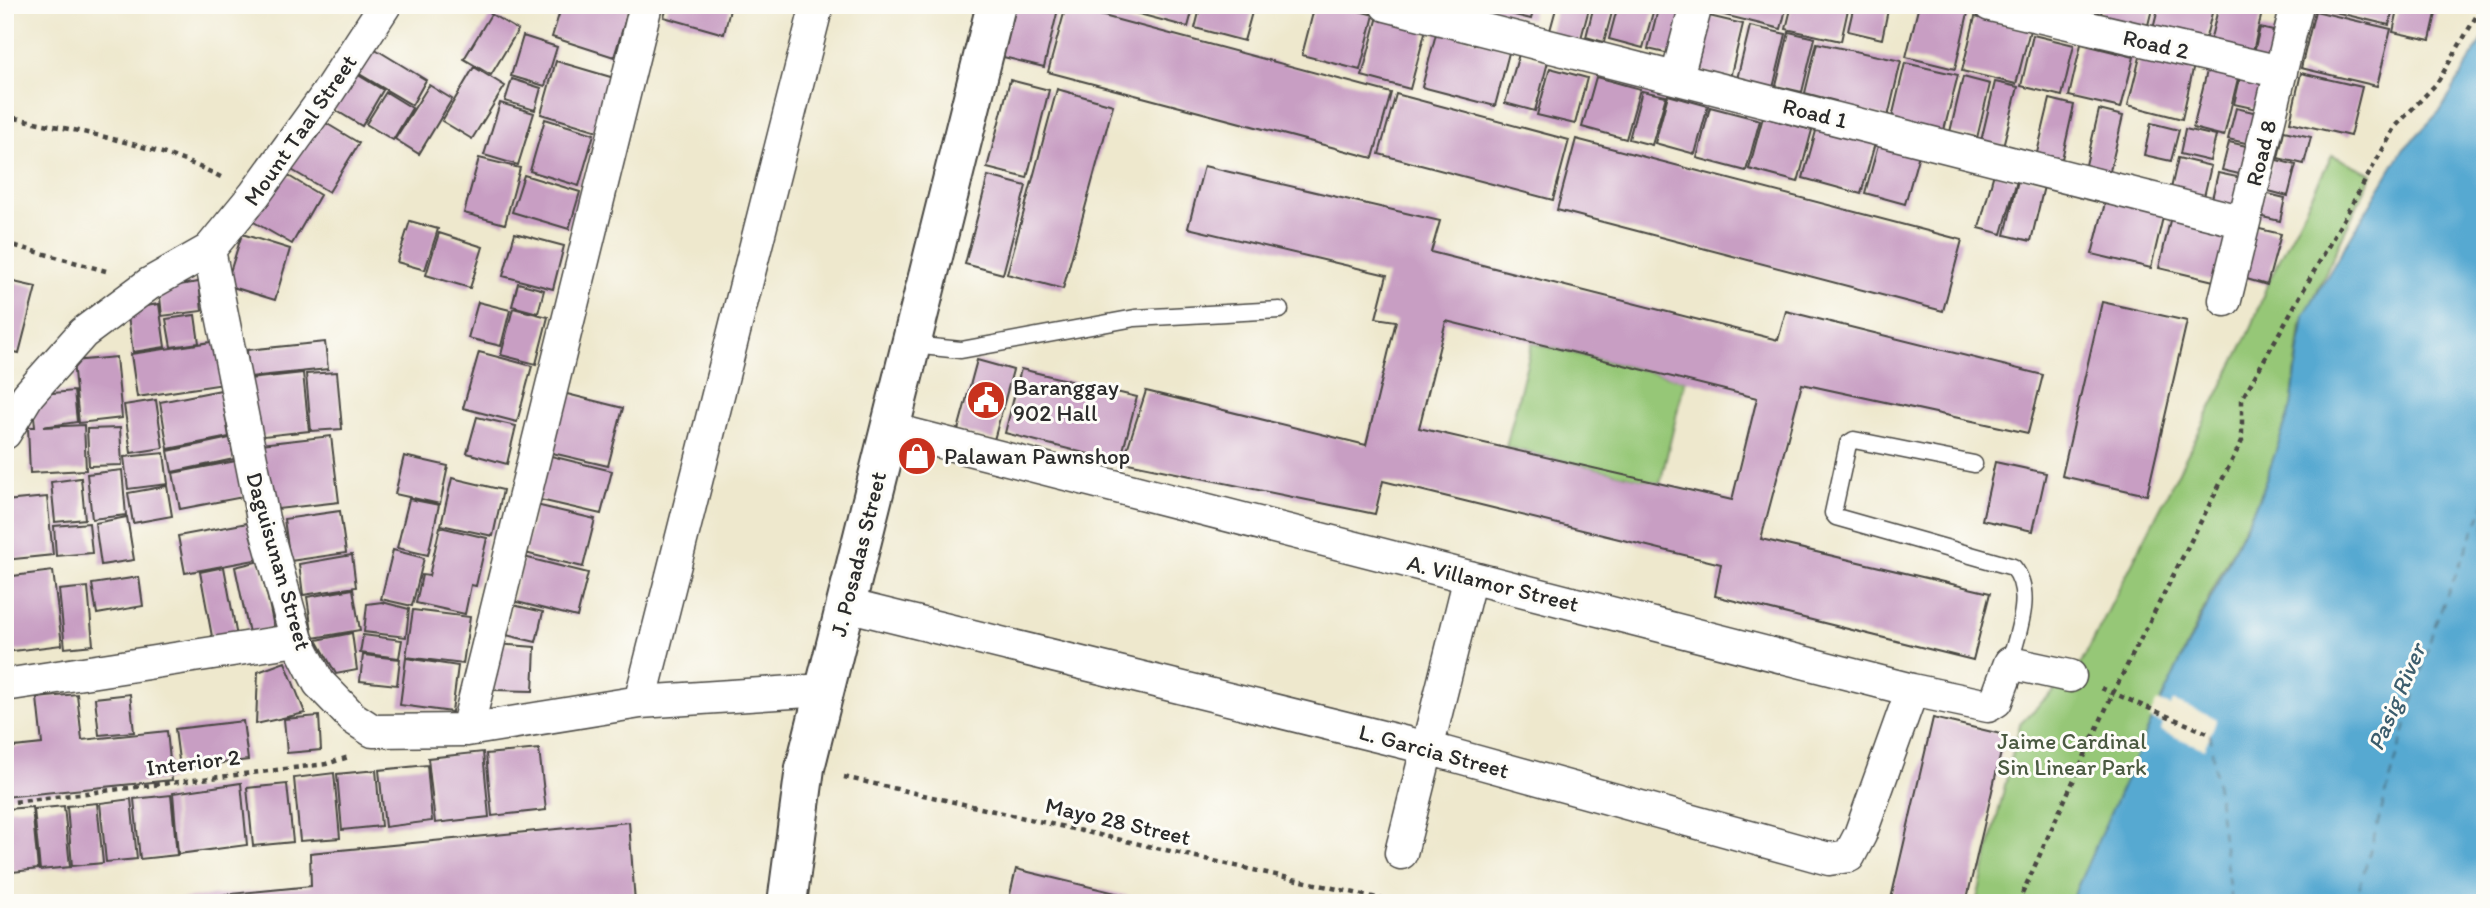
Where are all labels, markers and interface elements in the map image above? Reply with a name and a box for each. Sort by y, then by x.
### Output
street label: Road 2 [2120,23,2192,65]
street label: Mount Taal Street [237,49,363,211]
street label: Road 1 [1780,92,1850,135]
street label: Road 8 [2239,117,2283,189]
place label: Baranggay 902 Hall [1013,373,1119,427]
public building icon: Baranggay 902 Hall [965,379,1007,421]
shop icon: Palawan Pawnshop [896,435,938,477]
place label: Palawan Pawnshop [944,442,1130,470]
street label: J. Posadas Street [824,468,892,639]
street label: Daguisunan Street [240,469,318,653]
street label: A. Villamor Street [1404,548,1582,618]
water label: Pasig River [2361,637,2432,755]
street label: L. Garcia Street [1356,718,1512,785]
park label: Jaime Cardinal Sin Linear Park [1997,727,2147,781]
street label: Interior 2 [145,742,241,782]
street label: Mayo 28 Street [1043,791,1194,851]

